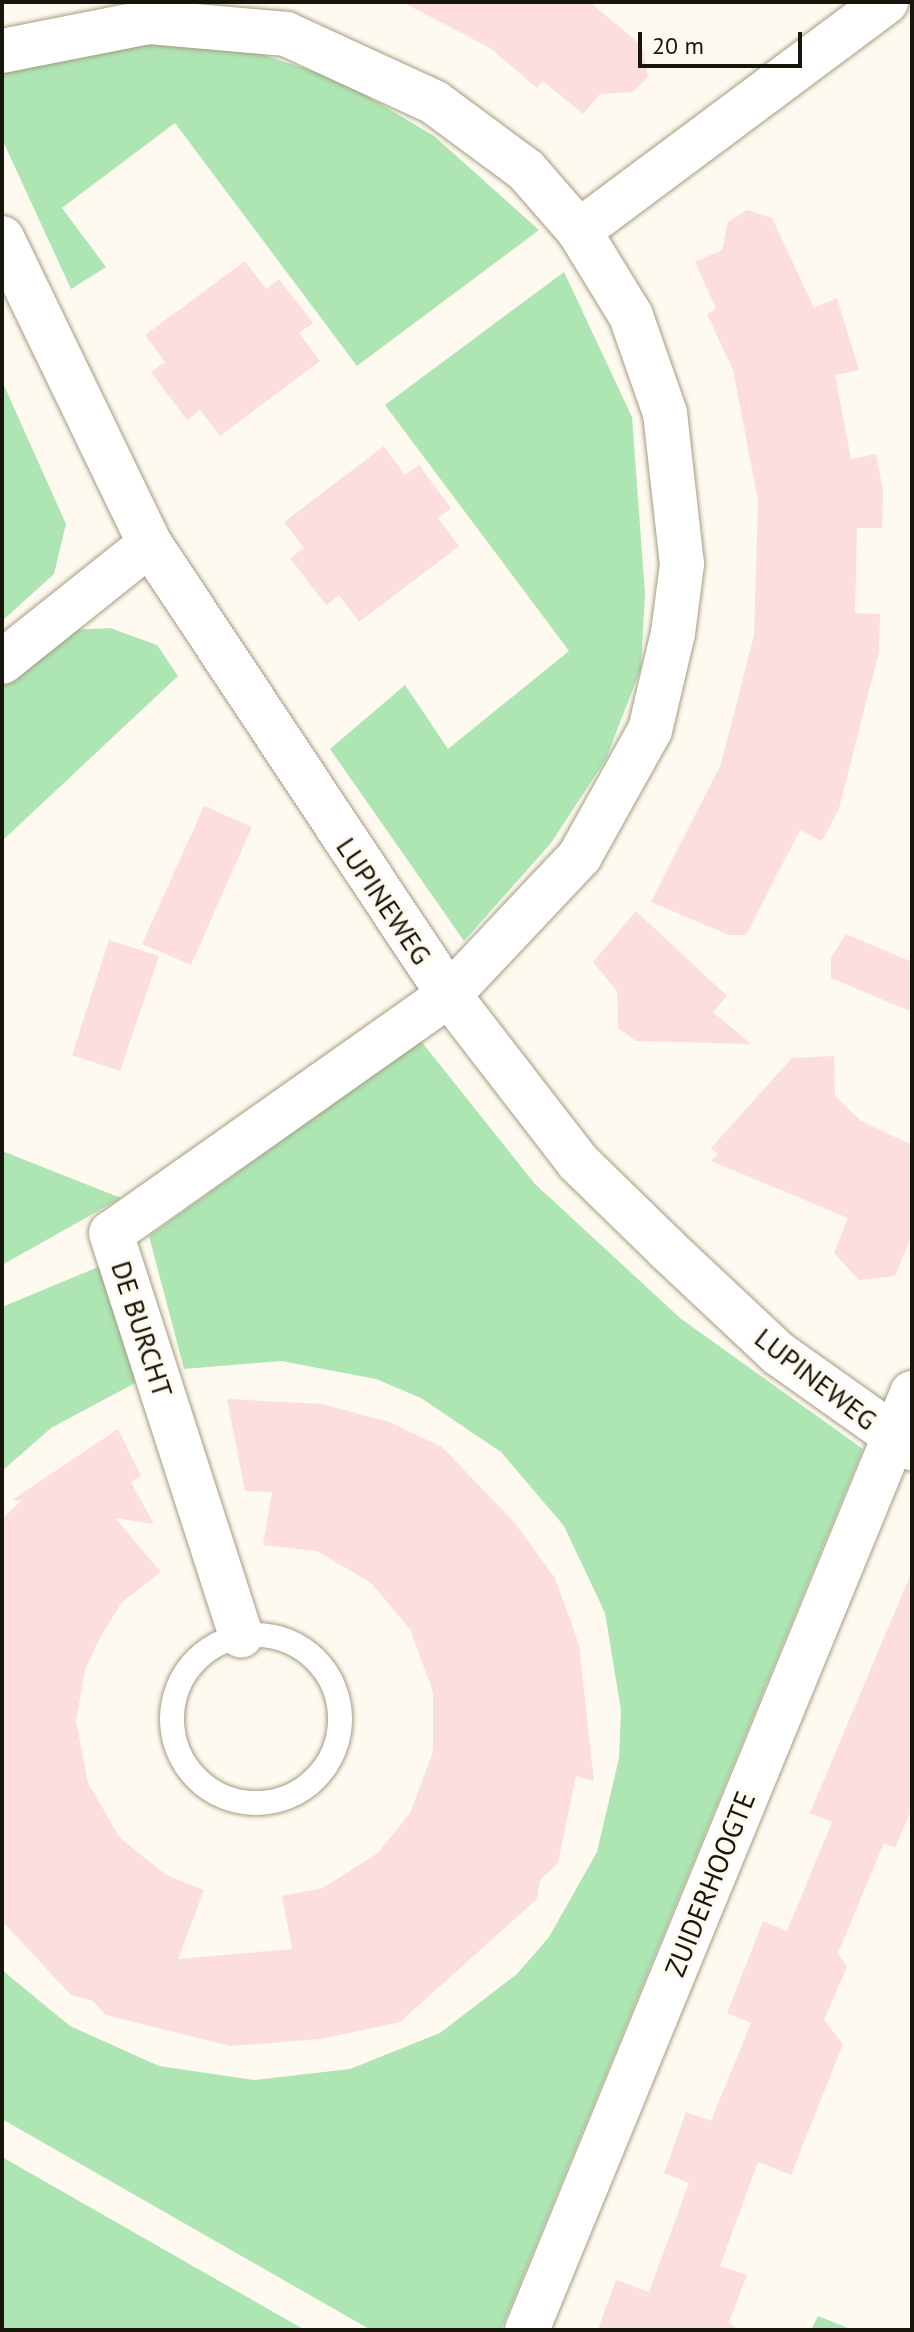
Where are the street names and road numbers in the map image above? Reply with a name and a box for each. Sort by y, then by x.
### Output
street label: LUPINEWEG [329,831,439,971]
street label: DE BURCHT [104,1257,180,1401]
street label: LUPINEWEG [748,1321,884,1437]
street label: ZUIDERHOOGTE [658,1787,762,1981]

